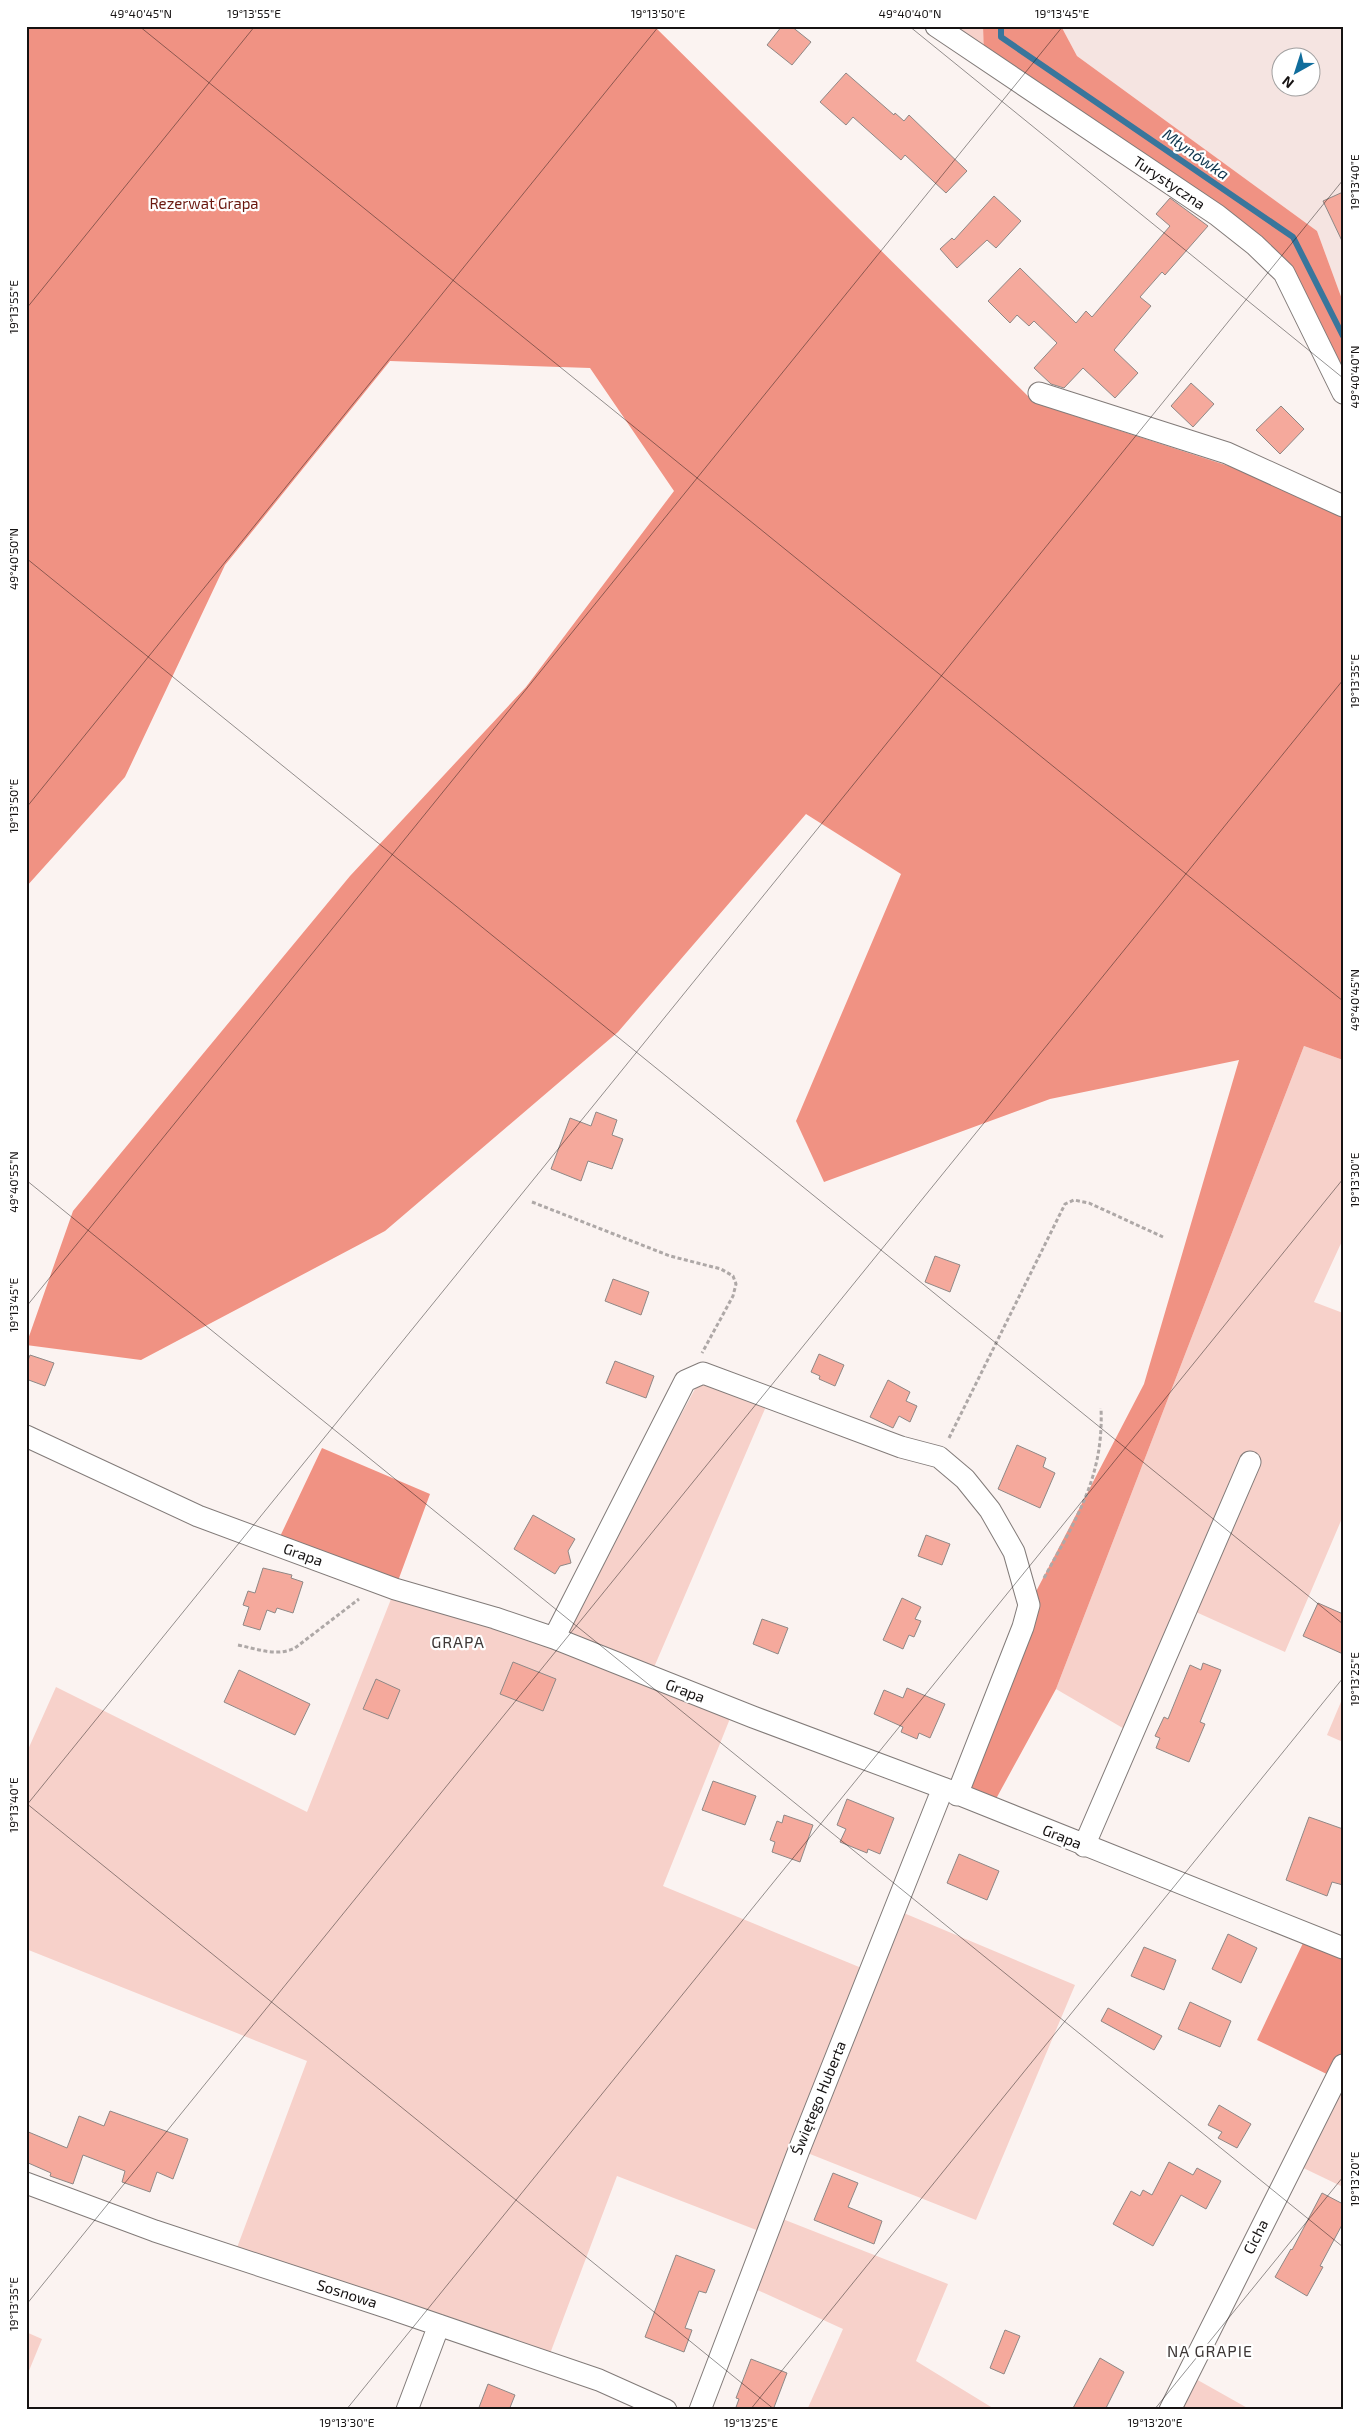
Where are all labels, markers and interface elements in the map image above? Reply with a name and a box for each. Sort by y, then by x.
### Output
text: 49°40'45"N [110,6,172,20]
text: 19°13'55"E [227,6,281,20]
text: 19°13'50"E [631,6,686,20]
text: 49°40'40"N [879,6,941,20]
text: 19°13'45"E [1035,6,1090,20]
north arrow [1272,48,1322,98]
text: N [1278,73,1297,92]
water label: Młynówka [1159,124,1233,184]
street label: Turystyczna [1130,152,1209,213]
text: 19°13'40"E [1347,154,1361,210]
park label: Rezerwat Grapa [149,194,259,212]
text: 19°13'55"E [6,280,20,334]
text: 49°40'40"N [1347,346,1361,408]
text: 49°40'50"N [6,528,20,590]
text: 19°13'35"E [1347,654,1361,708]
text: 19°13'50"E [6,778,20,833]
text: 49°40'45"N [1347,969,1361,1031]
text: 49°40'55"N [6,1151,20,1213]
text: 19°13'30"E [1347,1152,1361,1207]
text: 19°13'45"E [6,1277,20,1332]
street label: Grapa [281,1539,326,1569]
district label: GRAPA [431,1632,485,1651]
text: 19°13'25"E [1347,1652,1361,1706]
street label: Grapa [663,1674,708,1706]
text: 19°13'40"E [6,1777,20,1833]
street label: Grapa [1040,1820,1085,1852]
street label: Świętego Huberta [787,2038,849,2157]
text: 19°13'20"E [1347,2151,1361,2206]
street label: Cicha [1239,2216,1271,2257]
street label: Sosnowa [315,2275,380,2311]
text: 19°13'35"E [6,2277,20,2331]
district label: NA GRAPIE [1167,2341,1253,2360]
text: 19°13'30"E [320,2415,375,2429]
text: 19°13'25"E [724,2415,778,2429]
text: 19°13'20"E [1128,2415,1183,2429]

